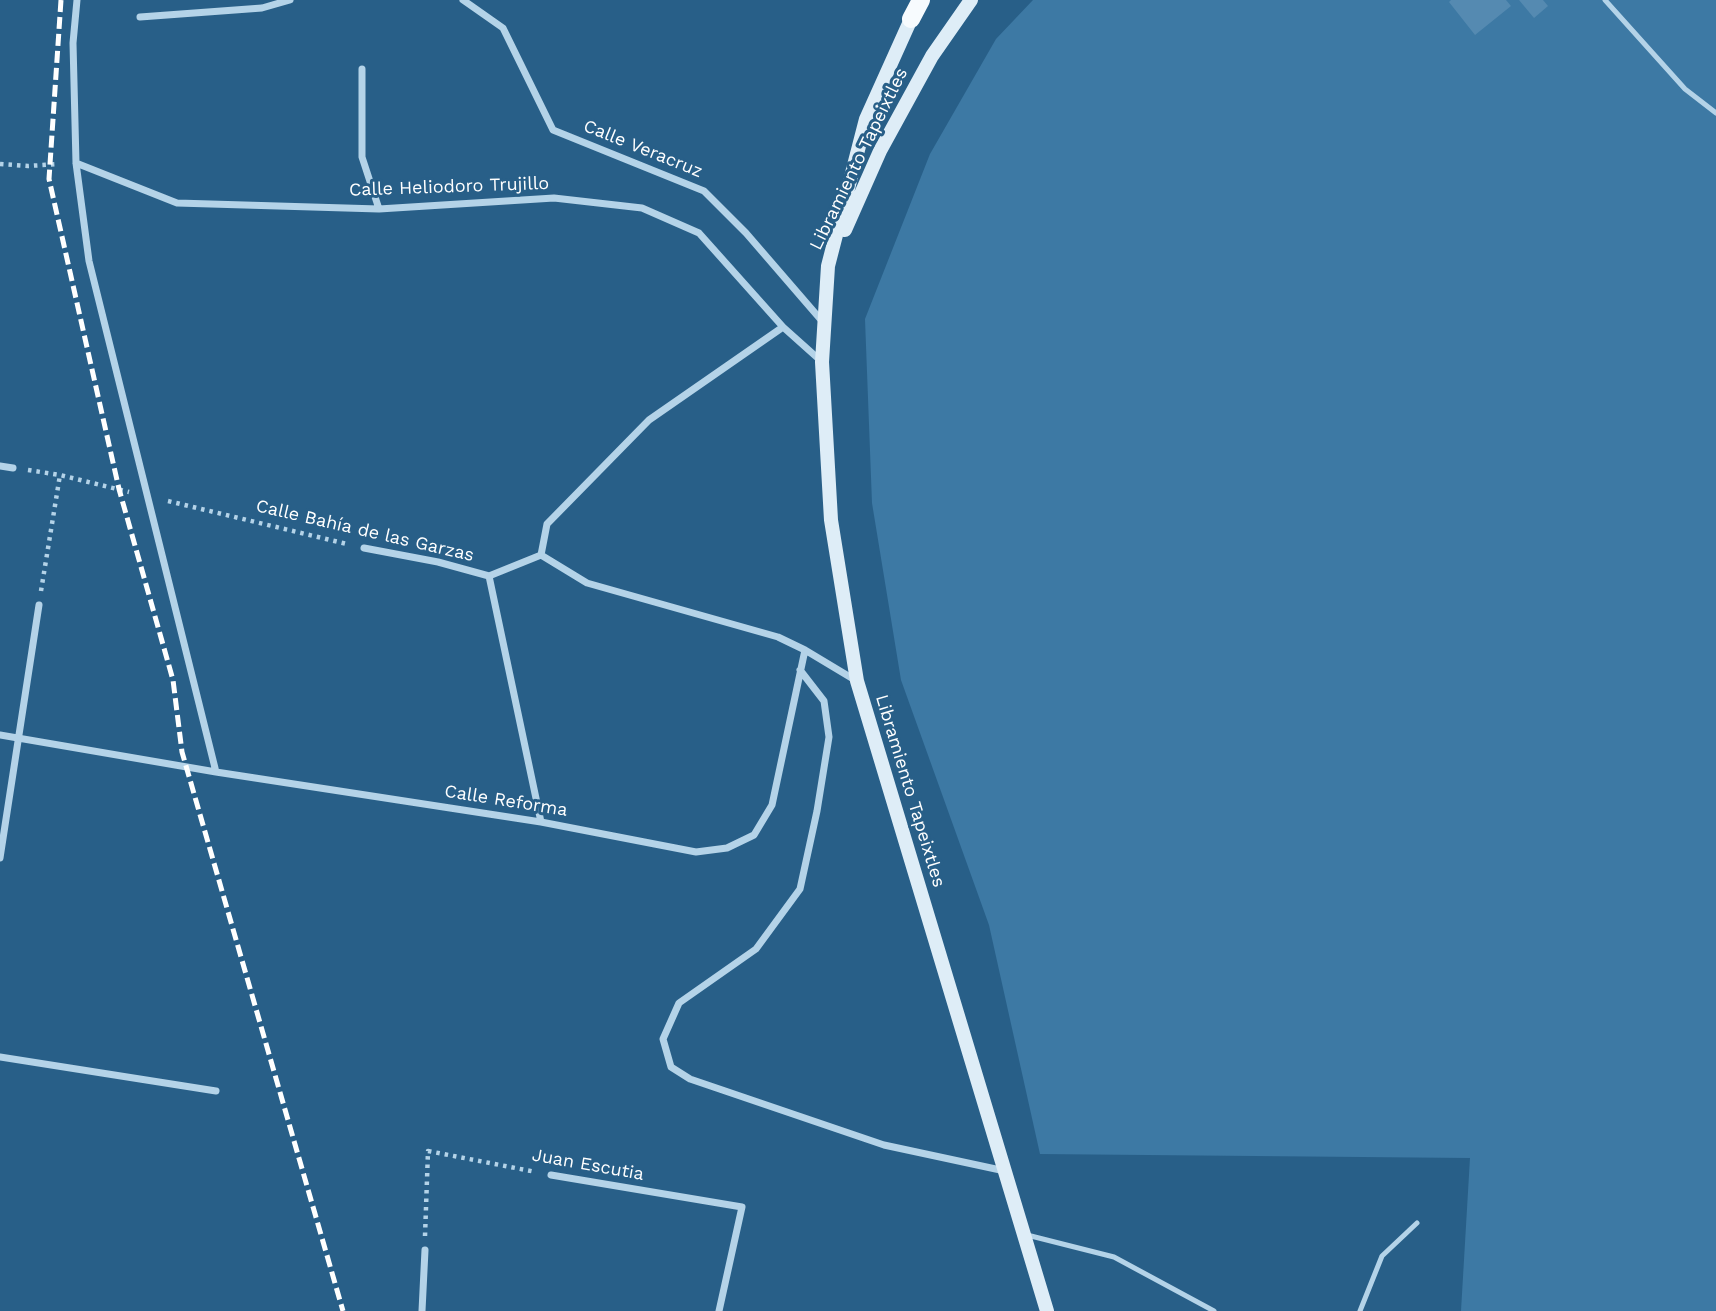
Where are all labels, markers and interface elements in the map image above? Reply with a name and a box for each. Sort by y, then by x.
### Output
street label: Libramiento Tapeixtles [805,64,913,254]
street label: Calle Veracruz [580,115,706,183]
street label: Calle Heliodoro Trujillo [349,173,549,201]
street label: Calle Bahía de las Garzas [254,495,476,567]
street label: Libramiento Tapeixtles [870,692,950,890]
street label: Calle Reforma [443,781,569,821]
street label: Juan Escutia [530,1145,646,1185]

